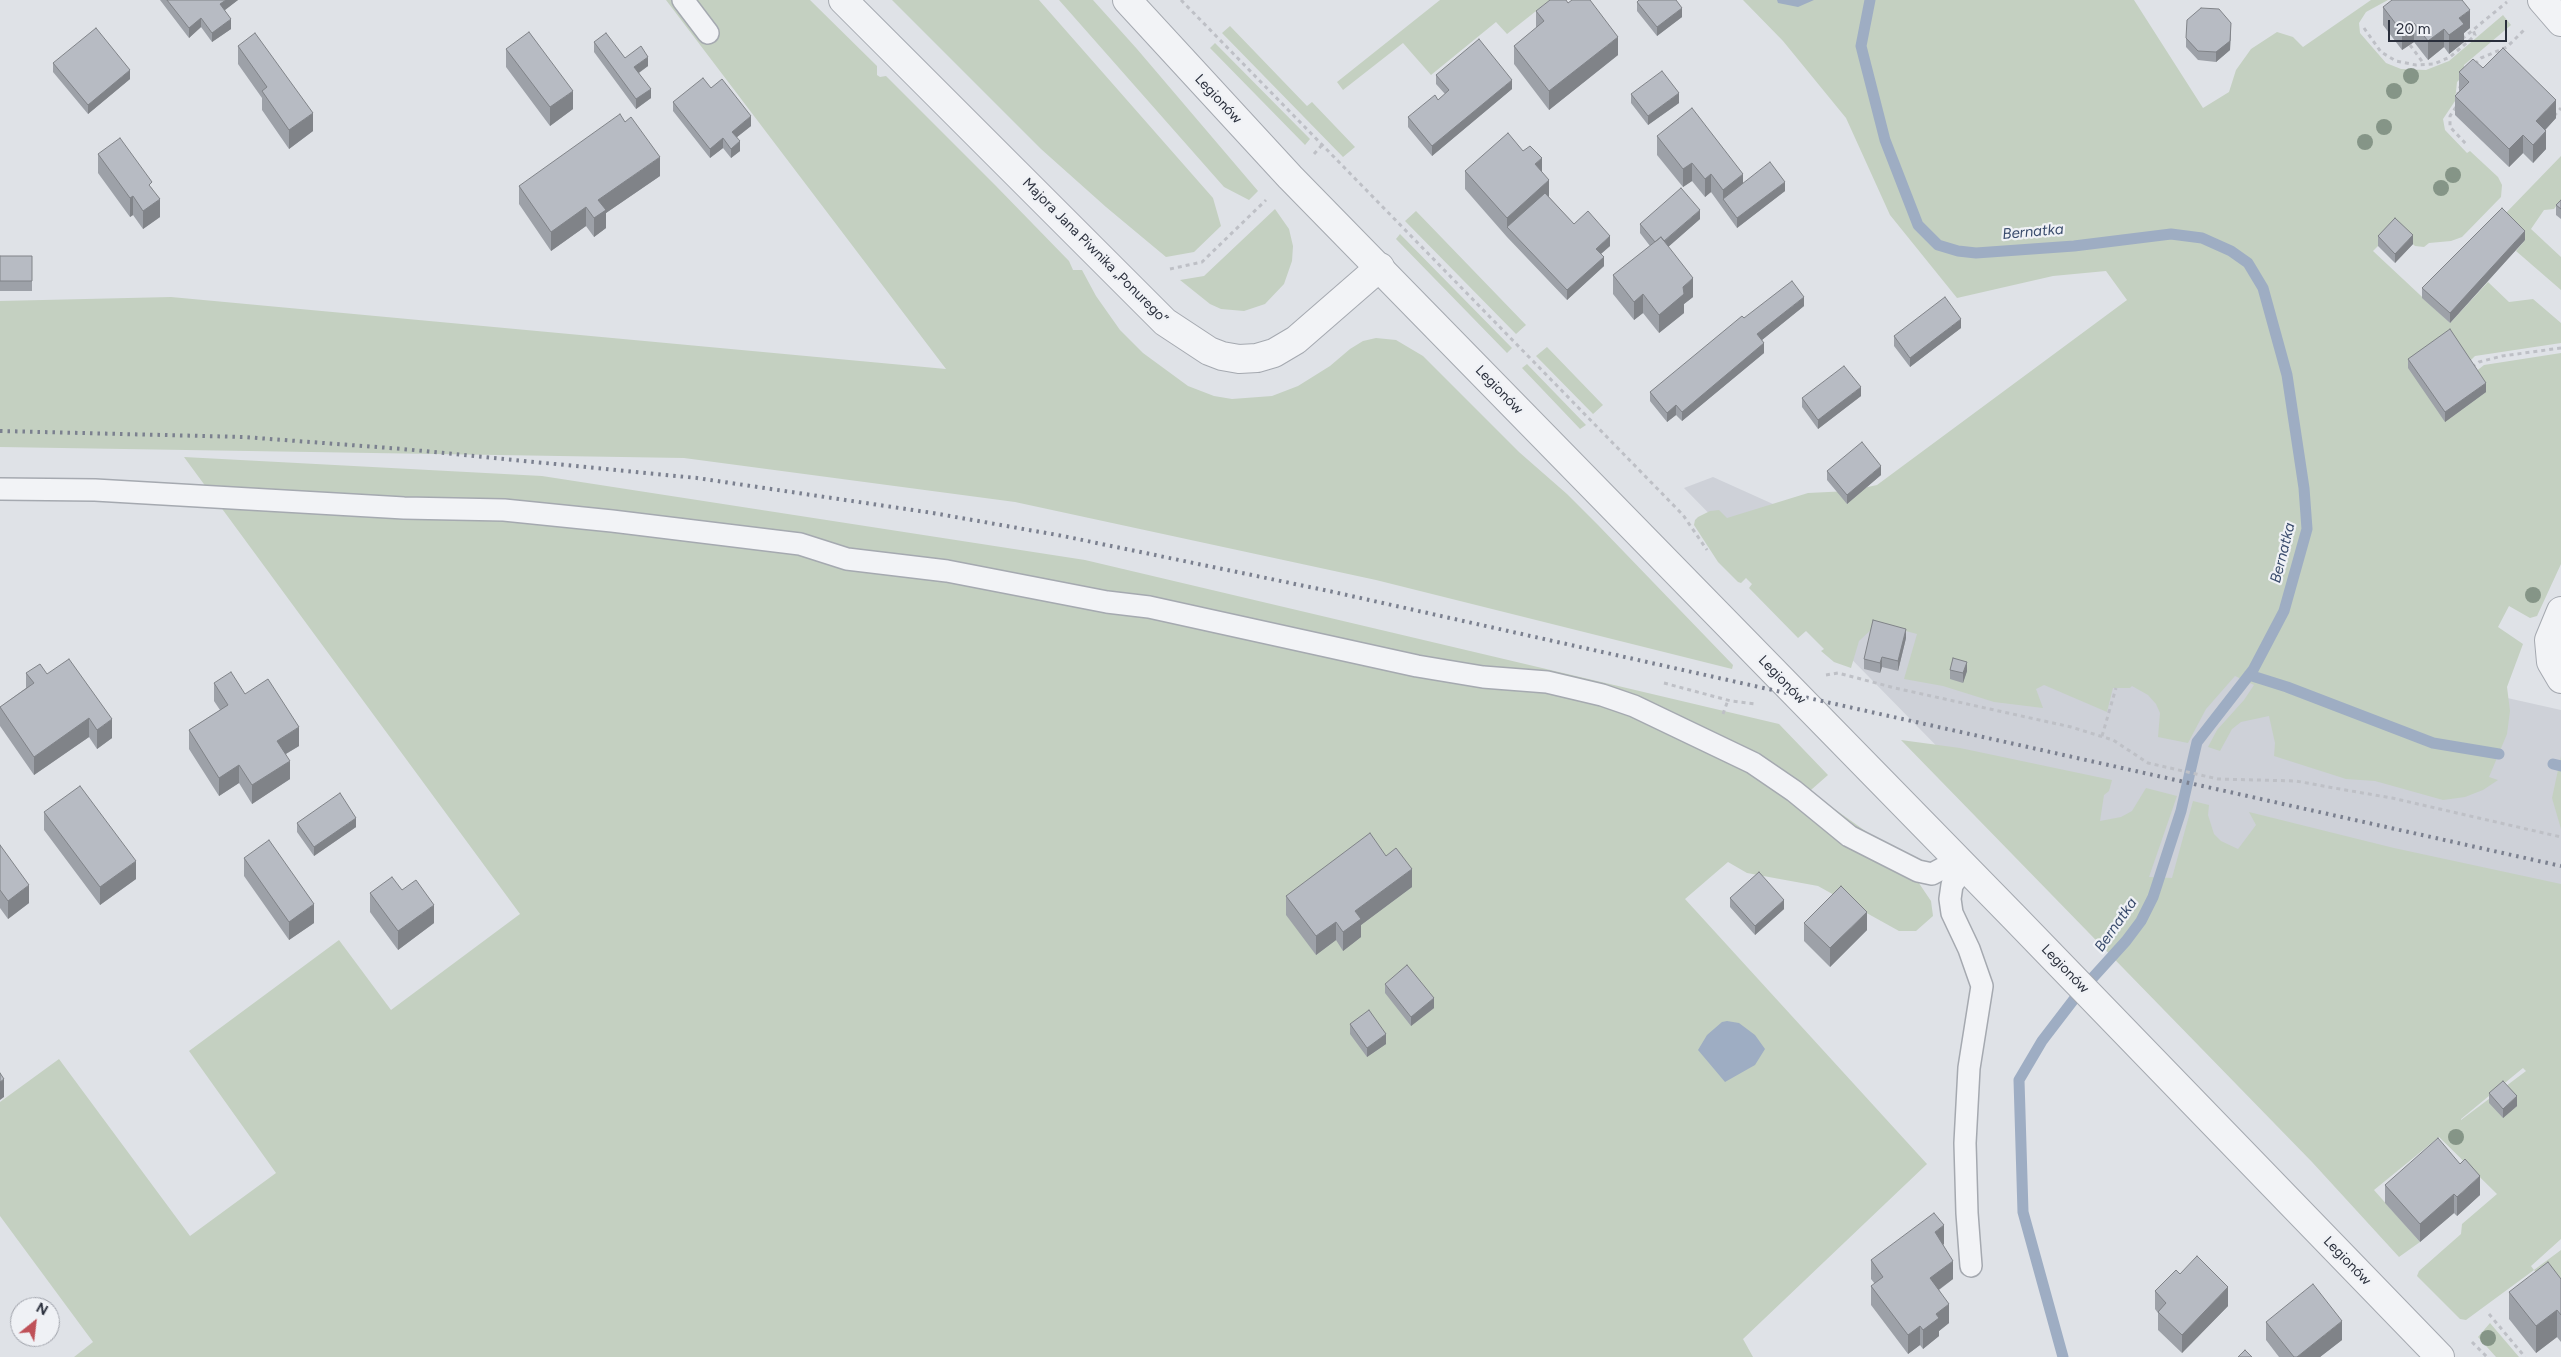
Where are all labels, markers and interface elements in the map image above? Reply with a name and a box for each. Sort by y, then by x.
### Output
scale bar [2391,10,2510,42]
text: 20 m [2396,20,2430,38]
street label: Legionów [1191,71,1245,127]
street label: Majora Jana Piwnika „Ponurego” [1019,175,1171,327]
water label: Bernatka [2002,220,2064,244]
street label: Legionów [1472,362,1526,418]
water label: Bernatka [2267,521,2299,585]
street label: Legionów [1755,652,1809,708]
water label: Bernatka [2091,895,2141,955]
street label: Legionów [2038,941,2092,997]
street label: Legionów [2320,1233,2374,1289]
north arrow [10,1297,60,1347]
text: N [33,1299,51,1319]

